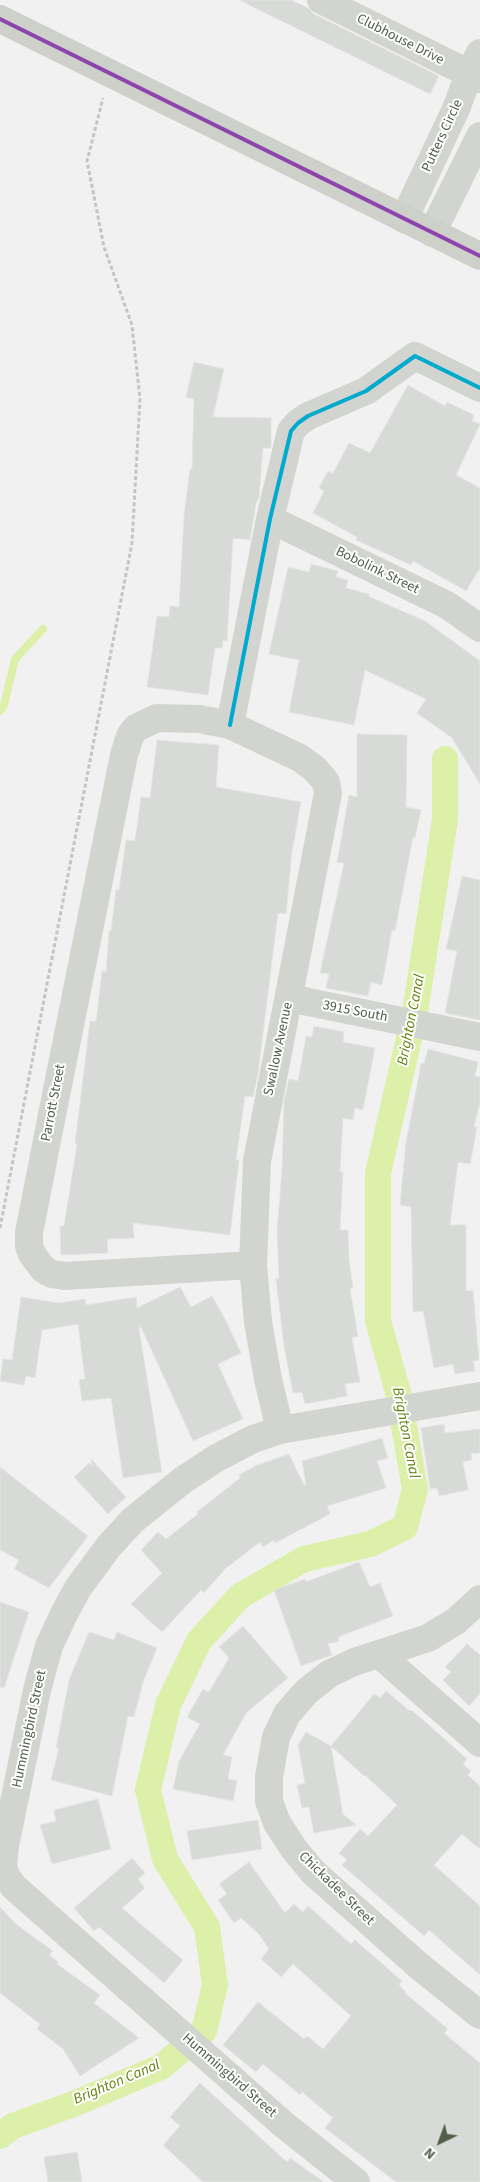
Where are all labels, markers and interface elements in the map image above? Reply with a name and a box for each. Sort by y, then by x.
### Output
street label: Clubhouse Drive [354,11,446,69]
street label: Putters Circle [419,97,467,175]
street label: Bobolink Street [333,544,421,598]
water label: Brighton Canal [394,973,430,1067]
street label: 3915 South [321,997,389,1027]
street label: Swallow Avenue [261,1001,297,1097]
street label: Parrott Street [38,1063,70,1143]
water label: Brighton Canal [387,1386,423,1480]
street label: Hummingbird Street [9,1669,51,1789]
street label: Chickadee Street [295,1849,377,1929]
street label: Hummingbird Street [178,2030,280,2122]
water label: Brighton Canal [71,2057,163,2109]
north arrow [415,2117,465,2167]
text: N [420,2143,440,2164]

